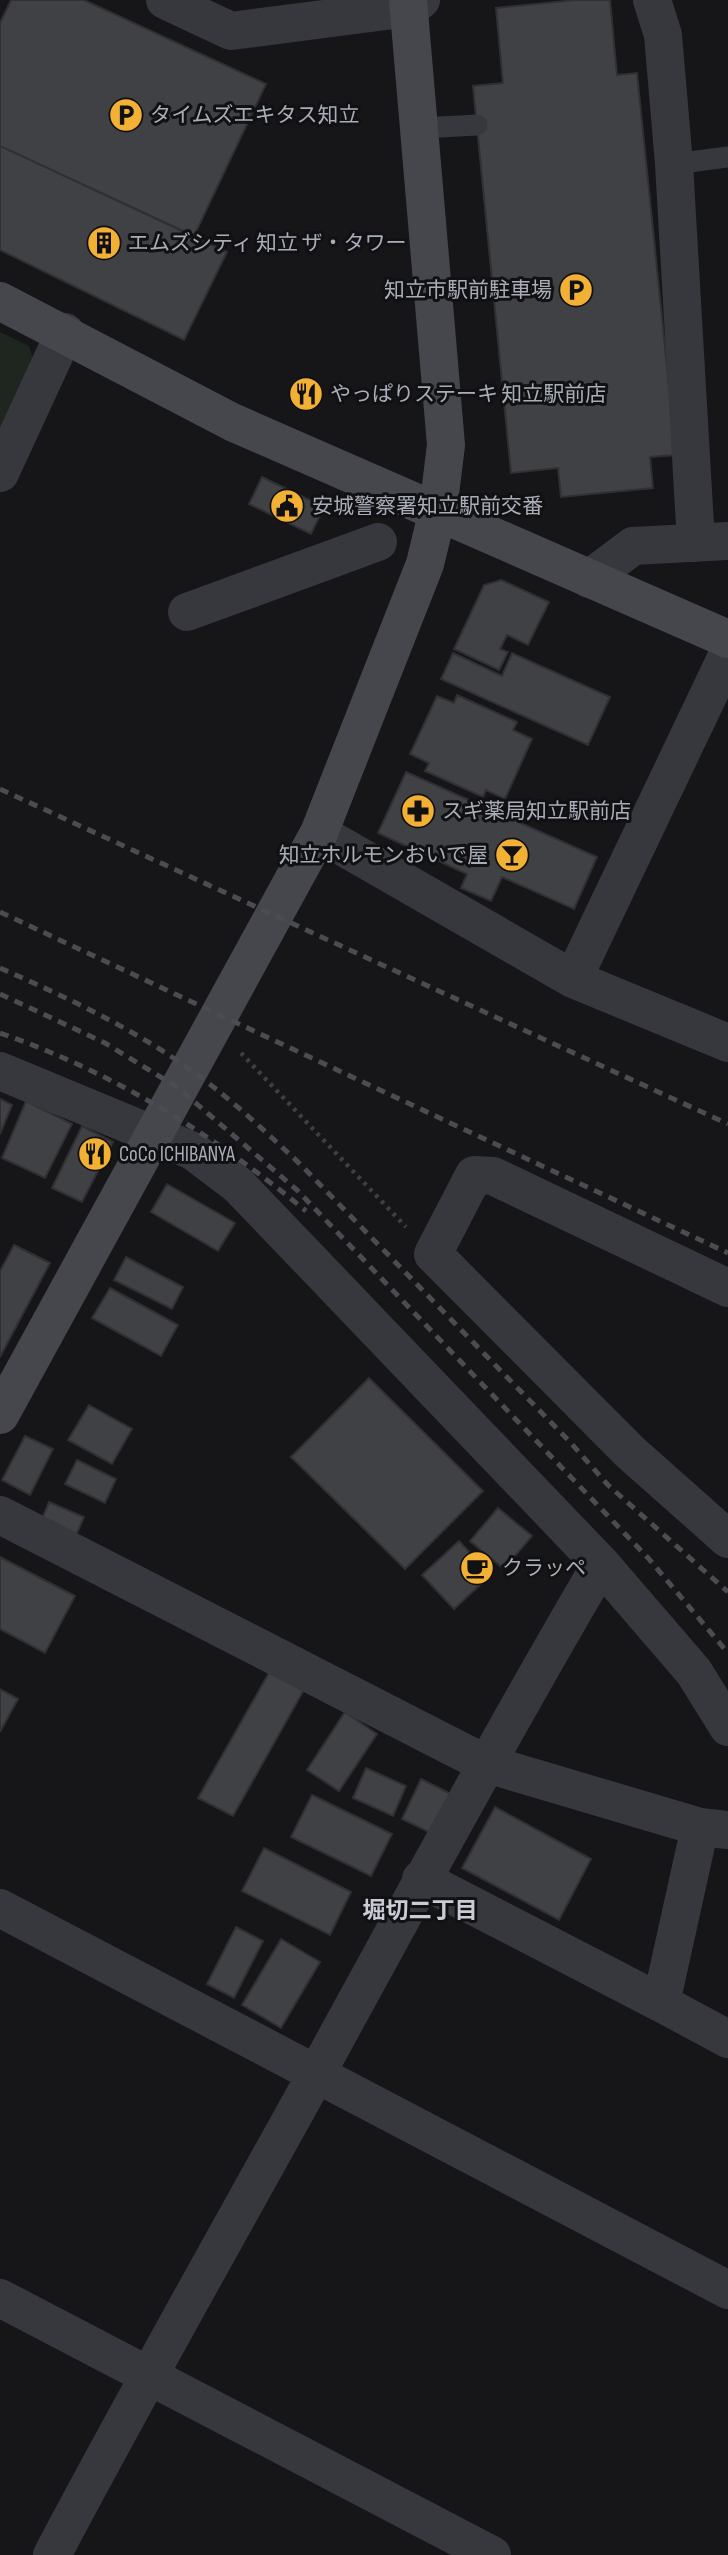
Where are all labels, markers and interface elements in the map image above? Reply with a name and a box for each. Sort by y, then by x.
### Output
parking icon: タイムズエキタス知立 [107,96,145,134]
place label: タイムズエキタス知立 [150,103,360,128]
building icon: エムズシティ 知立 ザ・タワー [85,224,123,262]
place label: エムズシティ 知立 ザ・タワー [128,231,406,256]
parking icon: 知立市駅前駐車場 [557,271,595,309]
place label: 知立市駅前駐車場 [384,278,552,303]
restaurant icon: やっぱりステーキ 知立駅前店 [287,375,325,413]
place label: やっぱりステーキ 知立駅前店 [330,382,606,407]
public building icon: 安城警察署知立駅前交番 [268,487,306,525]
place label: 安城警察署知立駅前交番 [312,494,543,519]
pharmacy icon: スギ薬局知立駅前店 [399,792,437,830]
place label: スギ薬局知立駅前店 [442,799,631,824]
bar icon: 知立ホルモンおいで屋 [493,836,531,874]
place label: 知立ホルモンおいで屋 [279,843,488,868]
restaurant icon: CoCo ICHIBANYA [76,1135,114,1173]
place label: CoCo ICHIBANYA [119,1142,236,1167]
cafe icon: クラッペ [458,1549,496,1587]
place label: クラッペ [502,1556,586,1581]
district label: 堀切二丁目 [363,1897,478,1925]

